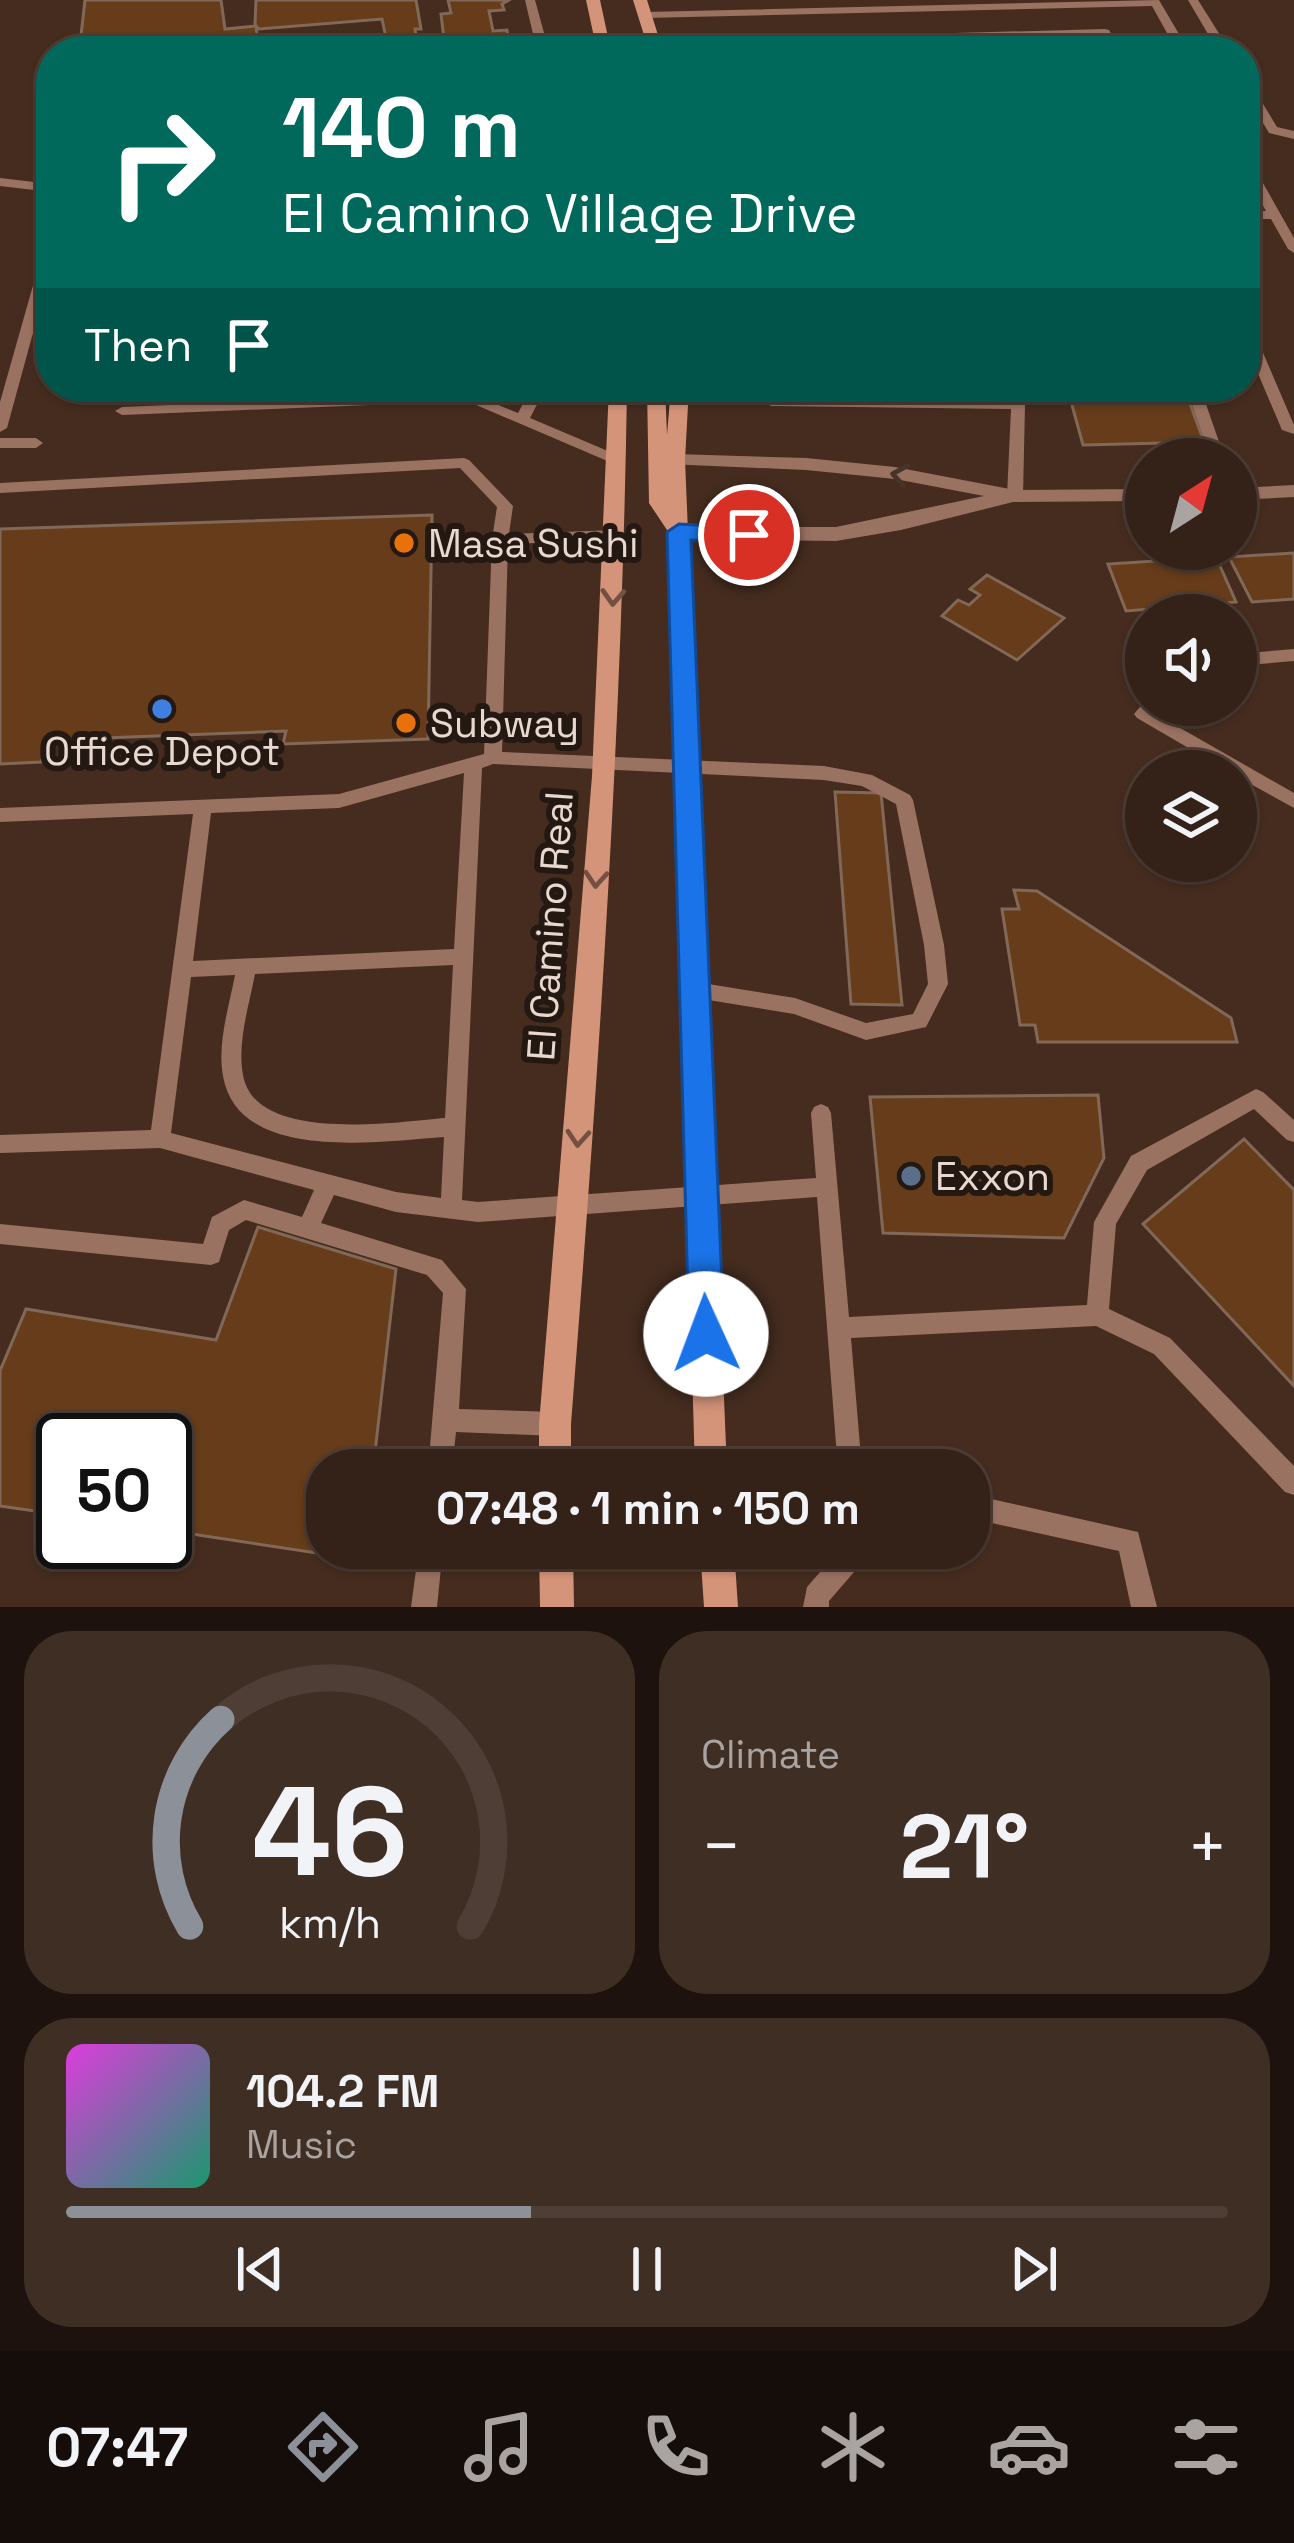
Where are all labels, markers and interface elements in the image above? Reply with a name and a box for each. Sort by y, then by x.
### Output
text: 140 m [282,74,521,182]
icon: right [84,84,240,240]
text: El Camino Village Drive [282,179,858,248]
icon: arrive [216,312,282,378]
text: Then [84,317,192,374]
north arrow [1125,438,1257,570]
map controls [1125,438,1257,882]
one-way arrow [890,463,909,489]
pin [698,484,800,586]
icon: arrive [716,502,782,568]
place label: Masa Sushi [428,519,639,568]
marker: Masa Sushi [391,530,417,556]
one-way arrow [600,588,626,607]
button: sound [1125,594,1257,726]
marker: Office Depot [149,696,175,722]
place label: Subway [430,699,579,748]
marker: Subway [393,710,419,736]
place label: Office Depot [44,727,280,776]
button: layers [1125,750,1257,882]
street label: El Camino Real [516,790,584,1062]
one-way arrow [583,870,609,889]
one-way arrow [565,1129,591,1148]
place label: Exxon [935,1152,1050,1201]
marker: Exxon [898,1163,924,1189]
position arrow [643,1271,769,1397]
speed limit sign: 50 [36,1413,192,1569]
text: 07:48 · 1 min · 150 m [436,1480,860,1537]
text: Climate [701,1730,840,1779]
text: 46 [251,1752,408,1911]
text: 21° [900,1789,1029,1904]
text: − [701,1804,742,1888]
text: + [1187,1804,1228,1888]
text: km/h [278,1895,381,1950]
text: 104.2 FM [246,2063,439,2120]
text: Music [246,2120,357,2169]
icon: previous [227,2236,293,2302]
icon: pause [614,2236,680,2302]
icon: next [1001,2236,1067,2302]
icon: directions [281,2405,365,2489]
icon: music [457,2405,541,2489]
icon: phone [634,2405,718,2489]
icon: climate [811,2405,895,2489]
icon: car [987,2405,1071,2489]
icon: filters [1164,2405,1248,2489]
text: 07:47 [46,2413,188,2482]

